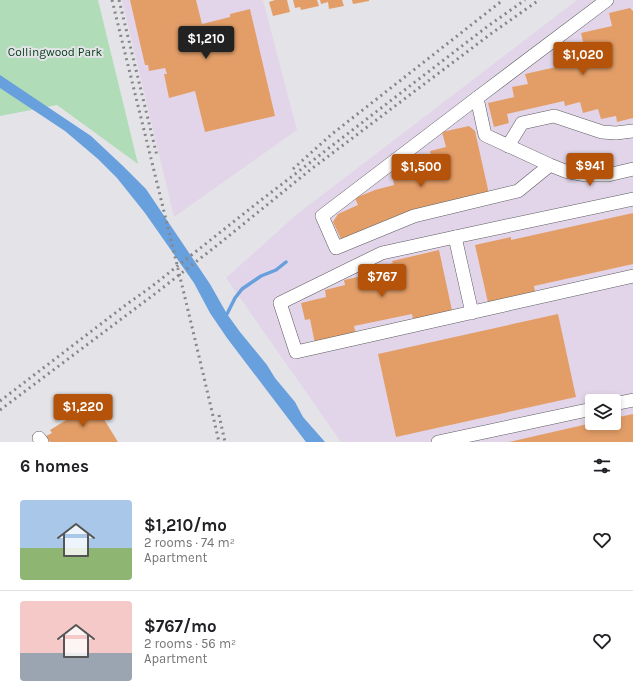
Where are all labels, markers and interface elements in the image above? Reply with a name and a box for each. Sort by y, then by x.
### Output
pin: $1,210 [173,26,239,60]
text: $1,210 [187,31,225,46]
pin: $1,020 [550,42,616,76]
park label: Collingwood Park [8,45,102,59]
text: $1,020 [562,47,604,62]
pin: $941 [566,153,614,187]
pin: $1,500 [388,154,454,188]
text: $941 [575,158,605,173]
text: $1,500 [401,159,441,174]
pin: $767 [358,264,406,298]
text: $767 [367,269,397,284]
pin: $1,220 [50,394,116,428]
map controls [585,394,621,430]
button: layers [585,394,621,430]
text: $1,220 [63,399,103,414]
icon: filters [591,455,613,477]
text: 6 homes [20,456,89,476]
text: $1,210/mo [144,515,227,535]
icon: home [52,516,100,564]
icon: heart [591,529,613,551]
text: 2 rooms · 74 m² [144,535,235,550]
text: Apartment [144,550,207,565]
text: $767/mo [144,616,217,636]
icon: home [52,617,100,665]
icon: heart [591,630,613,652]
text: 2 rooms · 56 m² [144,636,236,651]
text: Apartment [144,651,207,666]

